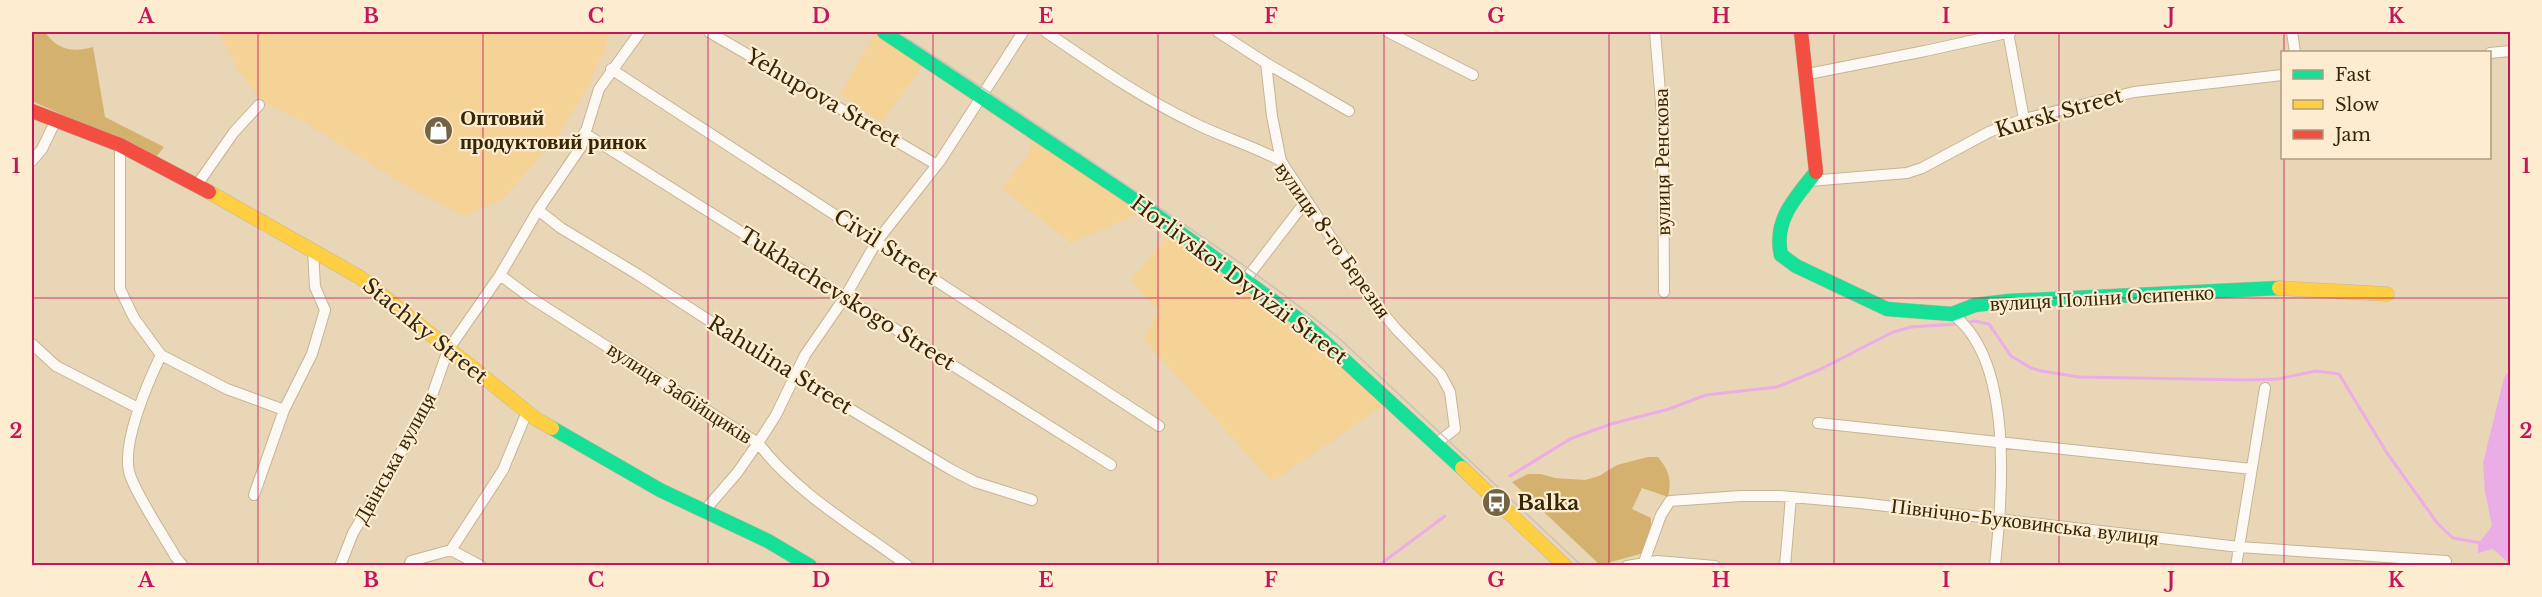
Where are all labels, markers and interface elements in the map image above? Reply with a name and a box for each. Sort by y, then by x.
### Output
text: A [137,4,155,28]
text: B [363,4,379,28]
text: C [588,4,604,28]
text: D [812,4,830,28]
text: E [1038,4,1054,28]
text: F [1264,4,1278,28]
text: G [1487,4,1505,28]
text: H [1712,4,1731,28]
text: I [1942,4,1950,28]
text: J [2163,4,2175,28]
text: K [2388,4,2405,28]
street label: Yehupova Street [740,43,905,153]
legend [2281,51,2491,159]
text: Fast [2335,64,2372,86]
street label: Kursk Street [1992,82,2126,144]
street label: вулиця Ренскова [1648,87,1676,236]
text: Slow [2335,94,2380,116]
place label: Оптовий продуктовий ринок [460,105,647,155]
shop icon: Оптовий продуктовий ринок [423,114,455,146]
text: Jam [2333,124,2371,146]
text: 1 [12,154,21,178]
text: 1 [2522,154,2531,178]
street label: вулиця 8-го Березня [1269,157,1397,324]
street label: Horlivskoi Dyvizii Street [1125,190,1353,370]
street label: Civil Street [829,203,943,291]
street label: Tukhachevskogo Street [734,222,960,376]
street label: Stachky Street [357,273,493,389]
street label: вулиця Поліни Осипенко [1989,279,2215,317]
street label: Rahulina Street [703,310,857,420]
street label: вулиця Забійщиків [602,336,758,450]
street label: Двінська вулиця [348,387,442,529]
text: 2 [9,419,23,443]
text: 2 [2519,419,2533,443]
bus stop icon: Balka [1480,487,1512,519]
place label: Balka [1517,490,1579,516]
street label: Північно-Буковинська вулиця [1890,493,2161,551]
text: A [137,568,155,592]
text: B [363,568,379,592]
text: C [588,568,604,592]
text: D [812,568,830,592]
text: E [1038,568,1054,592]
text: F [1264,568,1278,592]
text: G [1487,568,1505,592]
text: H [1712,568,1731,592]
text: I [1942,568,1950,592]
text: J [2163,568,2175,592]
text: K [2388,568,2405,592]

